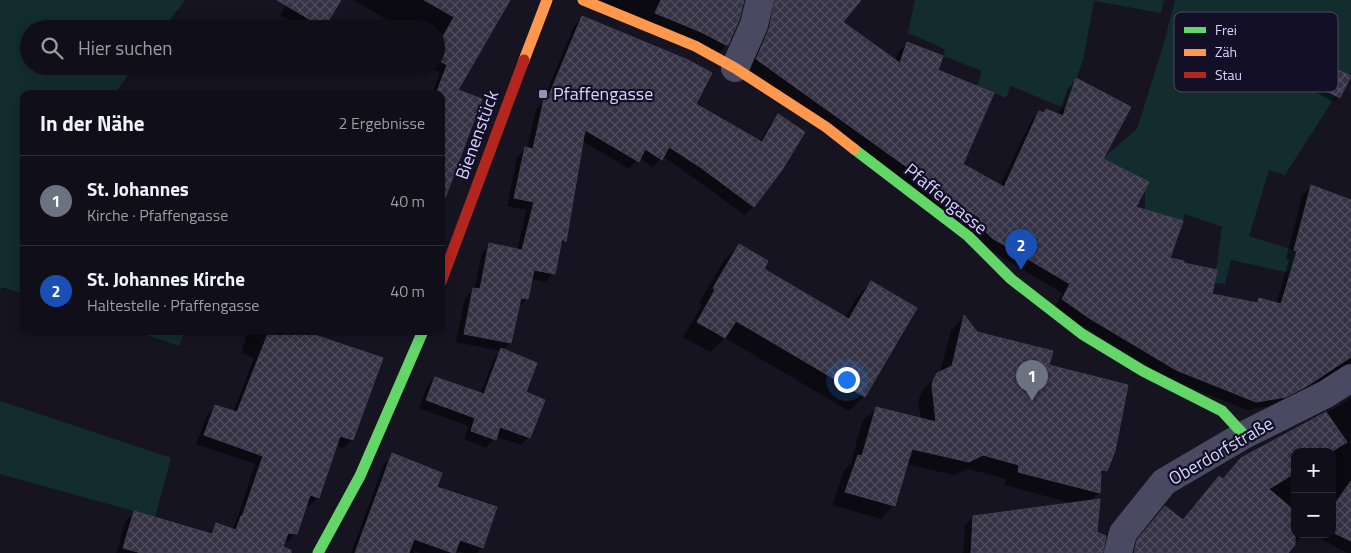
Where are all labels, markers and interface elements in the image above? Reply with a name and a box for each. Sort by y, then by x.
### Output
legend [1174,12,1338,92]
text: Frei [1215,19,1237,40]
search box [20,20,445,75]
text: Hier suchen [78,33,173,62]
icon: search [38,34,66,62]
text: Zäh [1215,41,1237,62]
text: Stau [1215,64,1242,85]
place label: Pfaffengasse [553,80,653,107]
street label: Bienenstück [448,86,505,183]
marker: Pfaffengasse [537,88,549,100]
text: In der Nähe [40,107,145,139]
text: 2 Ergebnisse [338,111,425,135]
street label: Pfaffengasse [899,157,994,241]
text: St. Johannes [87,174,189,203]
text: 1 [52,189,60,213]
text: 40 m [390,189,425,213]
text: Kirche · Pfaffengasse [87,203,228,227]
pin: 2 [1005,229,1037,270]
text: St. Johannes Kirche [87,264,245,293]
text: 2 [52,279,60,303]
text: 40 m [390,279,425,303]
text: Haltestelle · Pfaffengasse [87,293,259,317]
pin: 1 [1016,360,1048,401]
your location [834,367,860,393]
street label: Oberdorfstraße [1163,410,1278,492]
map controls [1291,448,1336,538]
button: + [1291,448,1336,493]
button: − [1291,493,1336,538]

